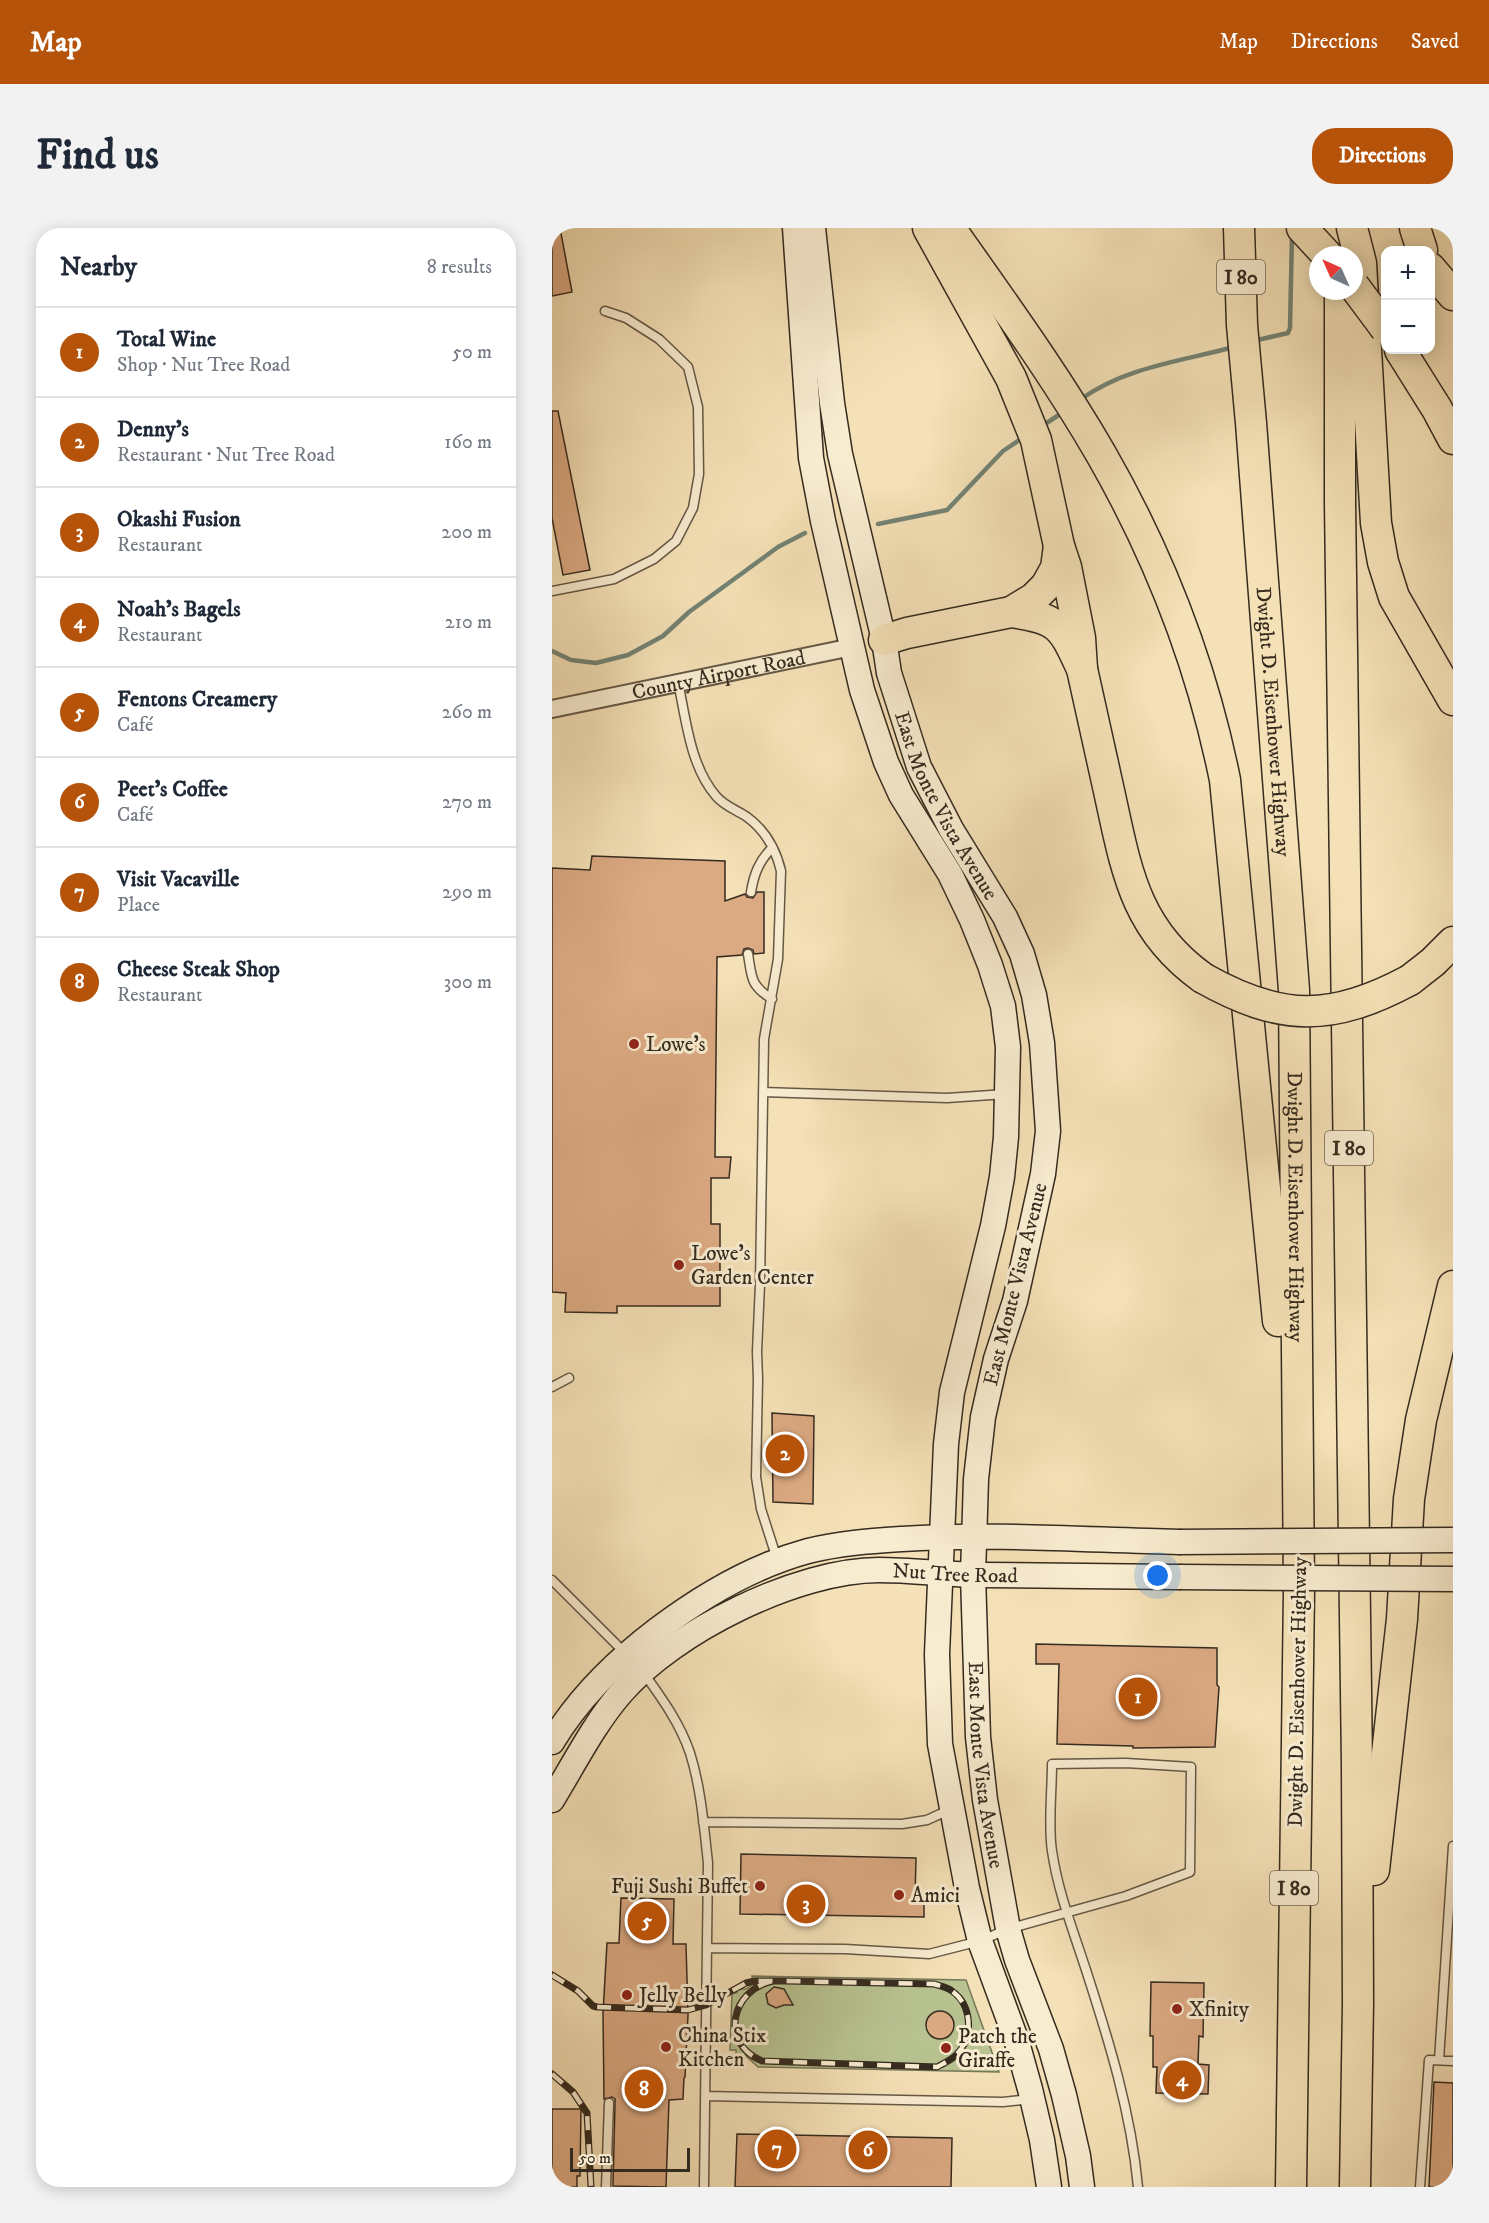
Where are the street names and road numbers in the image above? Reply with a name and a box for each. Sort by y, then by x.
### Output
road number: I 80 [1217,260,1265,294]
street label: Dwight D. Eisenhower Highway [1249,586,1296,859]
street label: County Airport Road [630,645,808,706]
street label: East Monte Vista Avenue [888,708,1004,905]
street label: Dwight D. Eisenhower Highway [1281,1071,1309,1343]
road number: I 80 [1325,1131,1373,1165]
street label: East Monte Vista Avenue [978,1180,1054,1388]
street label: Dwight D. Eisenhower Highway [1283,1556,1313,1827]
street label: Nut Tree Road [892,1558,1018,1589]
street label: East Monte Vista Avenue [962,1661,1009,1871]
road number: I 80 [1270,1871,1318,1905]

